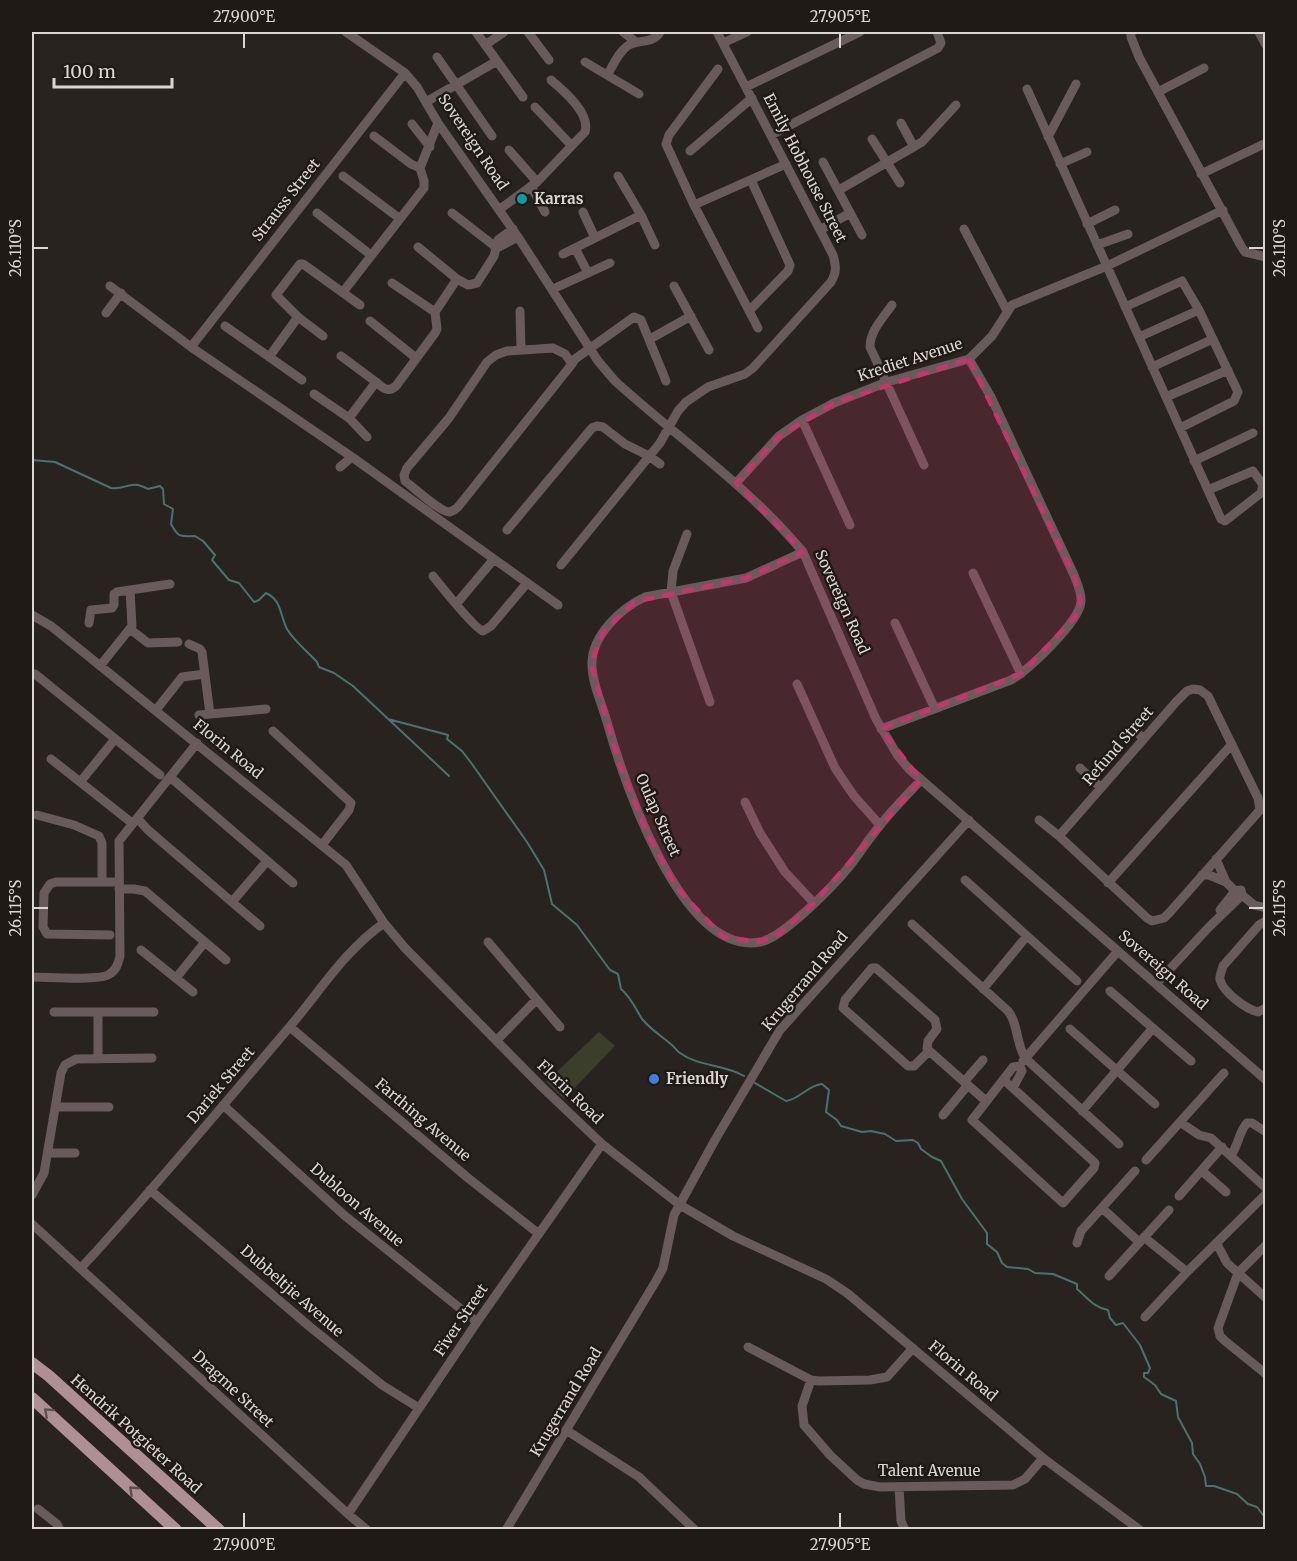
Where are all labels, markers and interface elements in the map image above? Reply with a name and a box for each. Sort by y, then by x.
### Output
text: 27.900°E [213,7,276,26]
text: 27.905°E [810,7,871,26]
scale bar [54,51,172,89]
text: 100 m [63,60,116,83]
street label: Sovereign Road [434,90,513,193]
street label: Emily Hobhouse Street [760,90,851,246]
street label: Strauss Street [247,154,324,245]
place label: Karras [534,189,584,208]
marker: Karras [515,192,529,206]
text: 26.110°S [6,219,25,277]
text: 26.110°S [1270,219,1289,277]
street label: Krediet Avenue [855,334,965,385]
street label: Sovereign Road [811,547,874,657]
street label: Refund Street [1078,702,1157,789]
street label: Florin Road [190,715,267,782]
street label: Oulap Street [632,770,685,859]
text: 26.115°S [6,879,25,936]
text: 26.115°S [1270,879,1289,936]
street label: Sovereign Road [1115,926,1212,1014]
street label: Krugerrand Road [758,927,852,1034]
street label: Dariek Street [183,1042,258,1127]
street label: Florin Road [534,1056,607,1128]
place label: Friendly [666,1069,728,1088]
marker: Friendly [647,1072,661,1086]
street label: Farthing Avenue [372,1074,475,1165]
street label: Dubloon Avenue [307,1159,408,1251]
street label: Dubbeltjie Avenue [237,1241,348,1341]
street label: Fiver Street [429,1280,492,1359]
street label: Florin Road [925,1336,1002,1405]
street label: Krugerrand Road [526,1344,606,1460]
street label: Dragme Street [189,1346,278,1431]
street label: Hendrik Potgieter Road [67,1370,205,1497]
one-way arrow [44,1408,55,1419]
street label: Talent Avenue [878,1461,980,1480]
one-way arrow [129,1486,139,1497]
text: 27.900°E [213,1535,276,1554]
text: 27.905°E [810,1535,871,1554]

